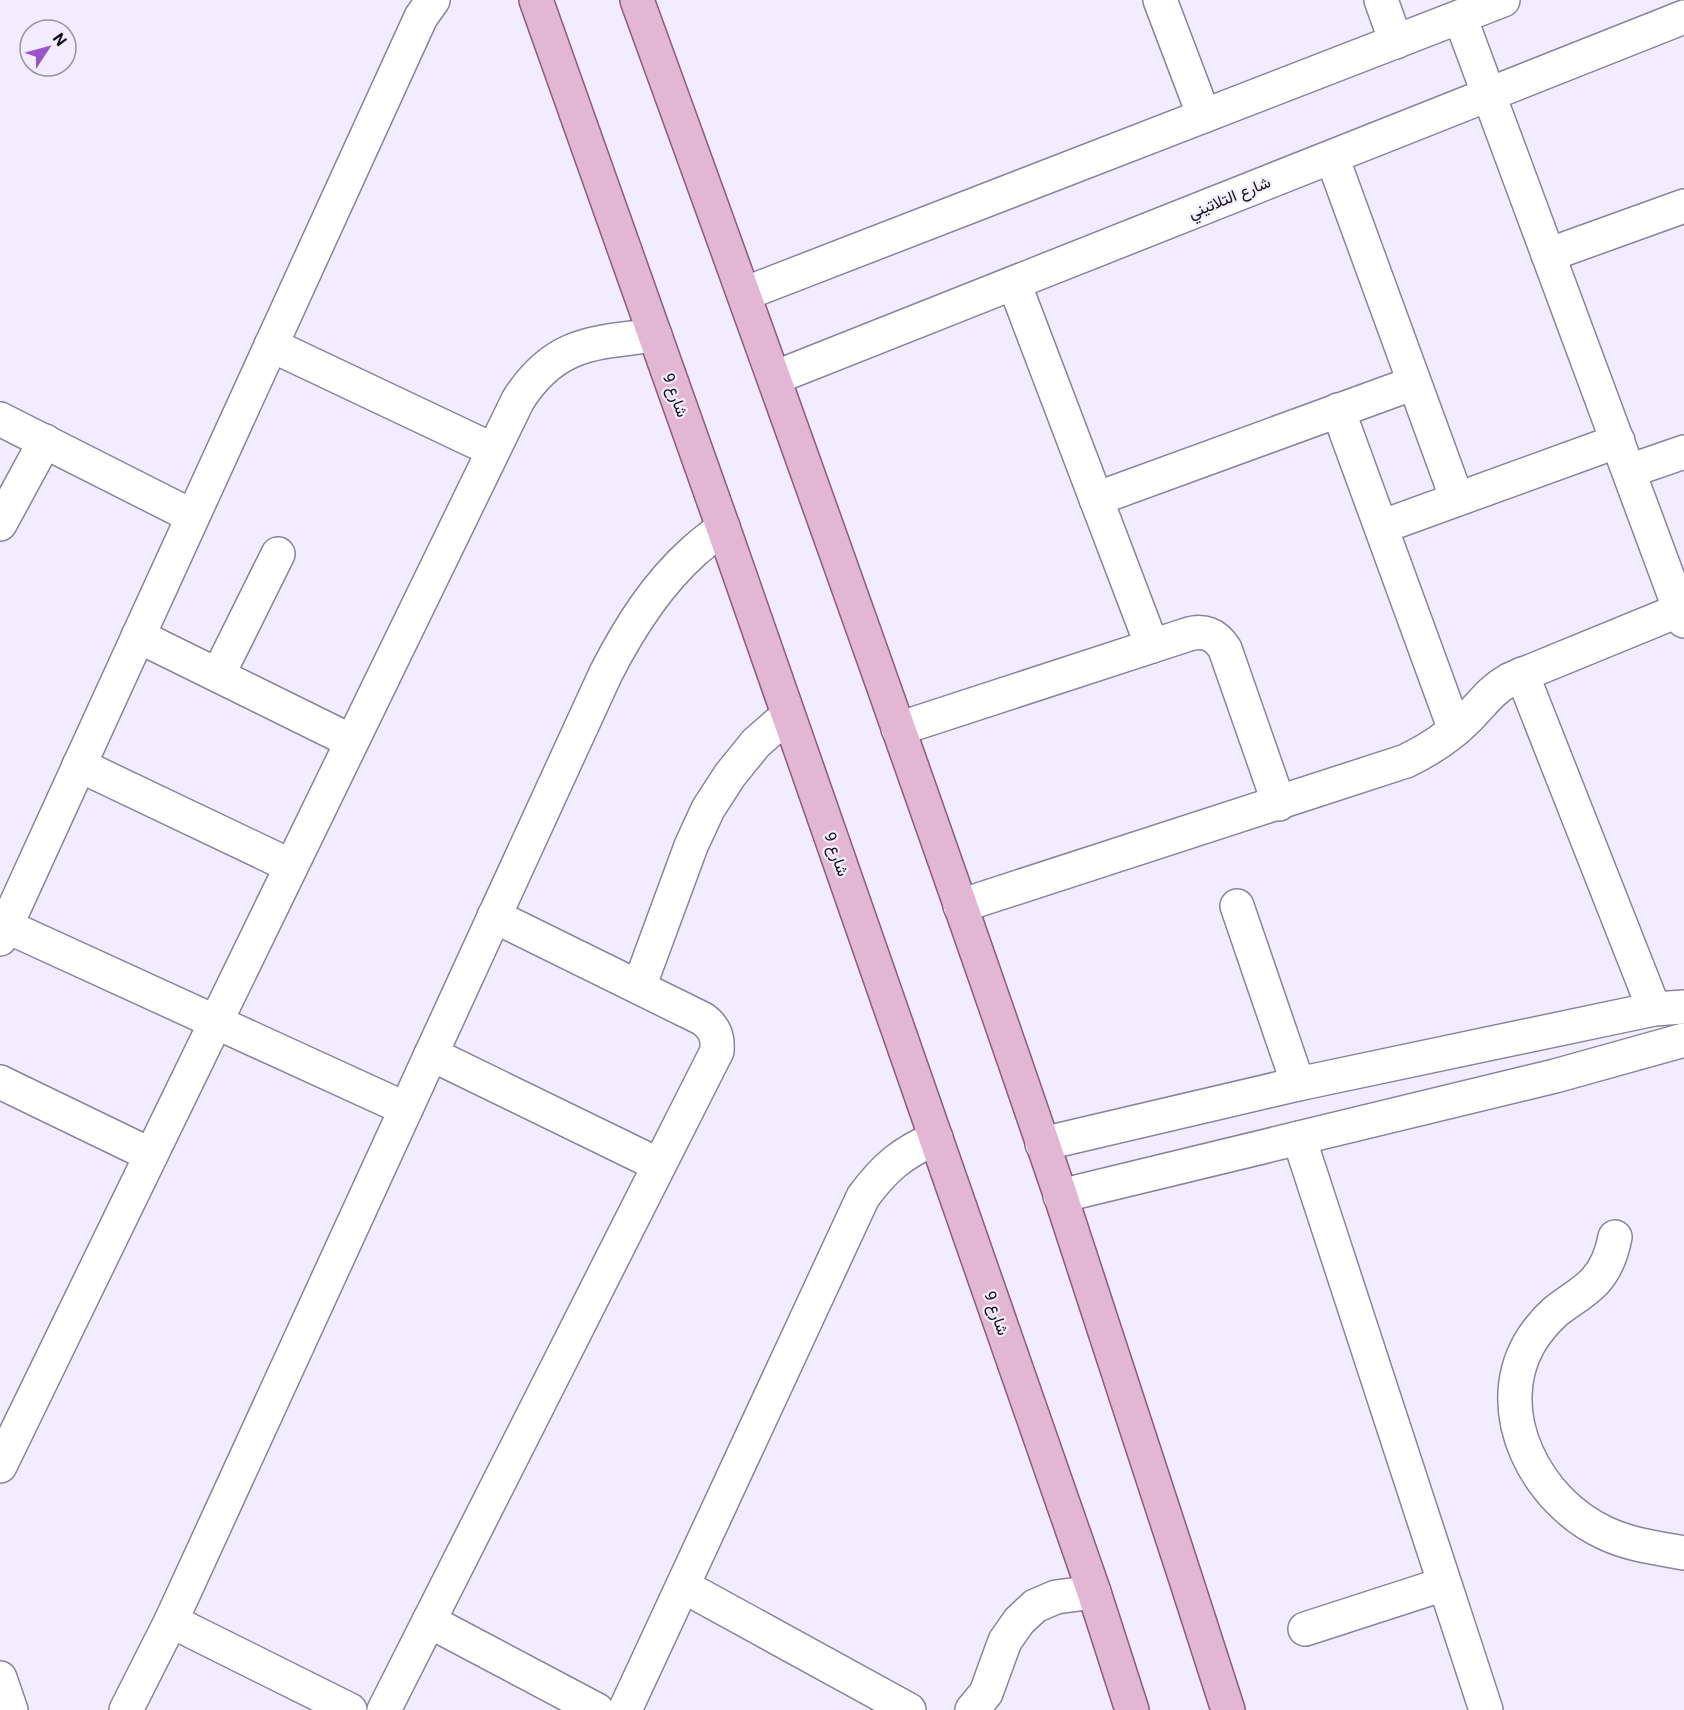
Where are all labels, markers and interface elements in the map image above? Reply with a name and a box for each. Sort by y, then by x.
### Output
north arrow [18,18,78,78]
text: N [45,29,72,53]
street label: شارع التلاتيني [1185,171,1275,227]
street label: شارع 9 [654,370,693,422]
street label: شارع 9 [815,829,854,880]
street label: شارع 9 [975,1288,1014,1339]

